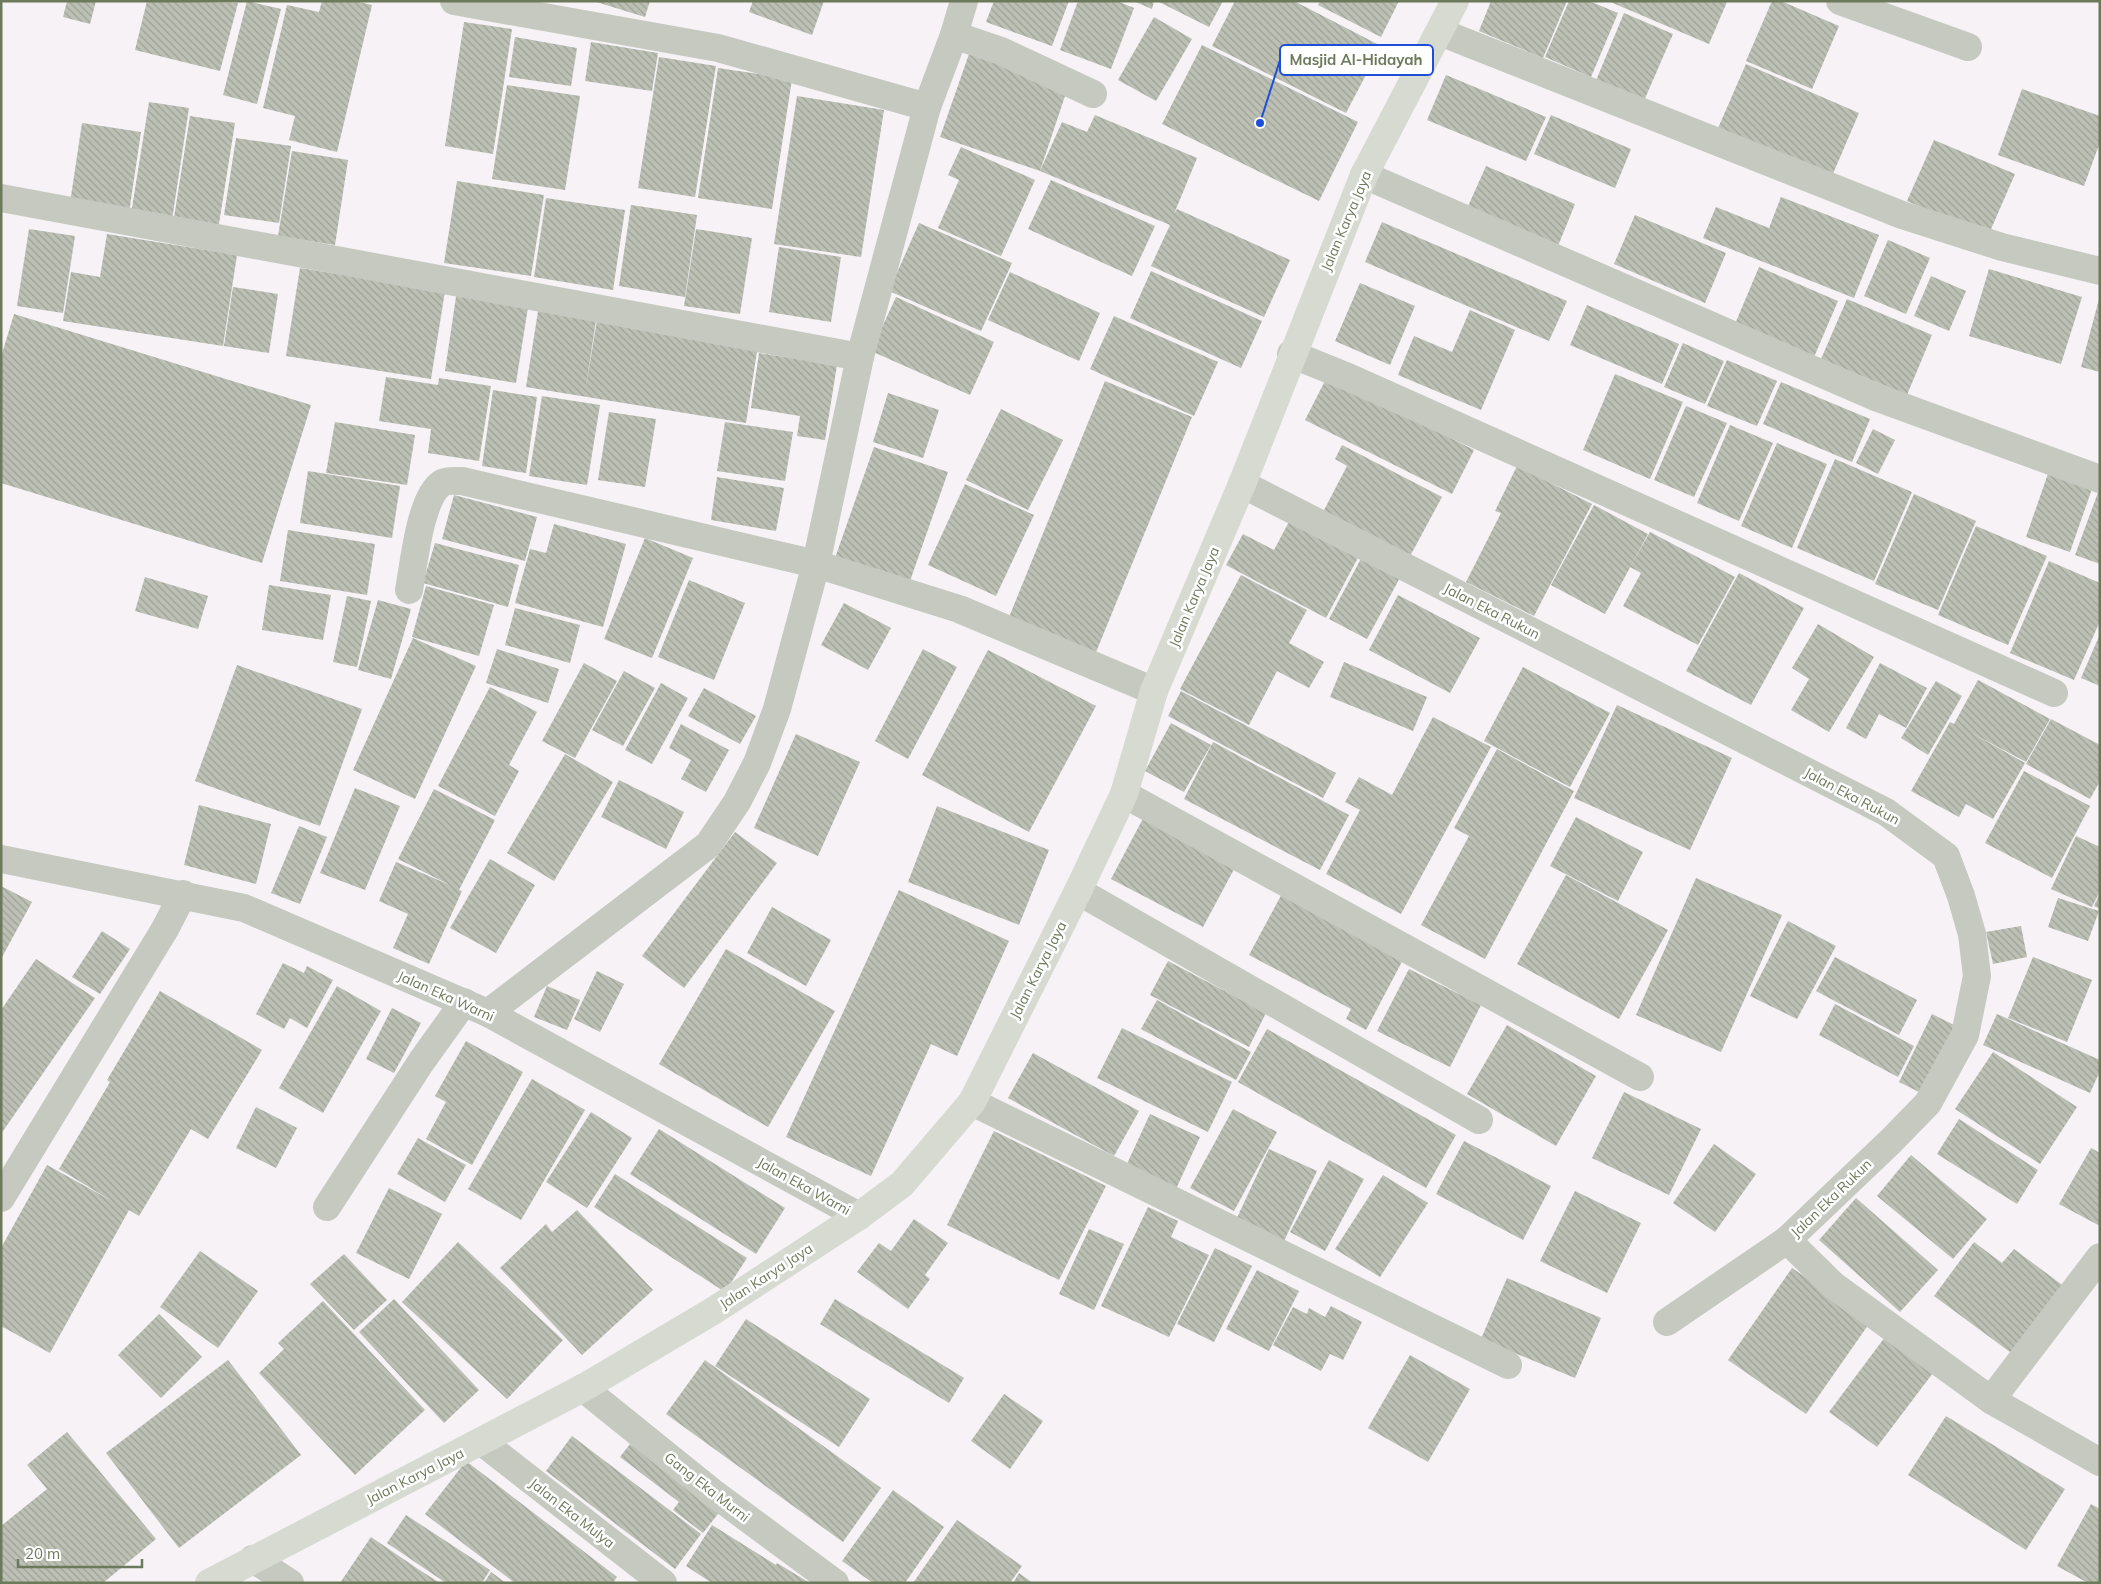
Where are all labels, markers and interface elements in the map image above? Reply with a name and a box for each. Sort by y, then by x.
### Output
callout: Masjid Al-Hidayah [1280,45,1433,75]
text: Masjid Al-Hidayah [1289,50,1423,69]
street label: Jalan Karya Jaya [1317,168,1375,274]
street label: Jalan Karya Jaya [1165,544,1223,650]
street label: Jalan Eka Rukun [1441,579,1543,643]
street label: Jalan Eka Rukun [1801,763,1903,829]
street label: Jalan Karya Jaya [1006,918,1070,1022]
street label: Jalan Eka Warni [395,967,497,1025]
street label: Jalan Eka Warni [754,1153,854,1219]
street label: Jalan Eka Rukun [1787,1155,1875,1241]
street label: Jalan Karya Jaya [716,1239,816,1313]
street label: Jalan Karya Jaya [363,1444,467,1508]
street label: Gang Eka Murni [661,1448,753,1526]
street label: Jalan Eka Mulya [526,1474,618,1552]
scale bar [18,1536,141,1568]
text: 20 m [25,1544,60,1563]

